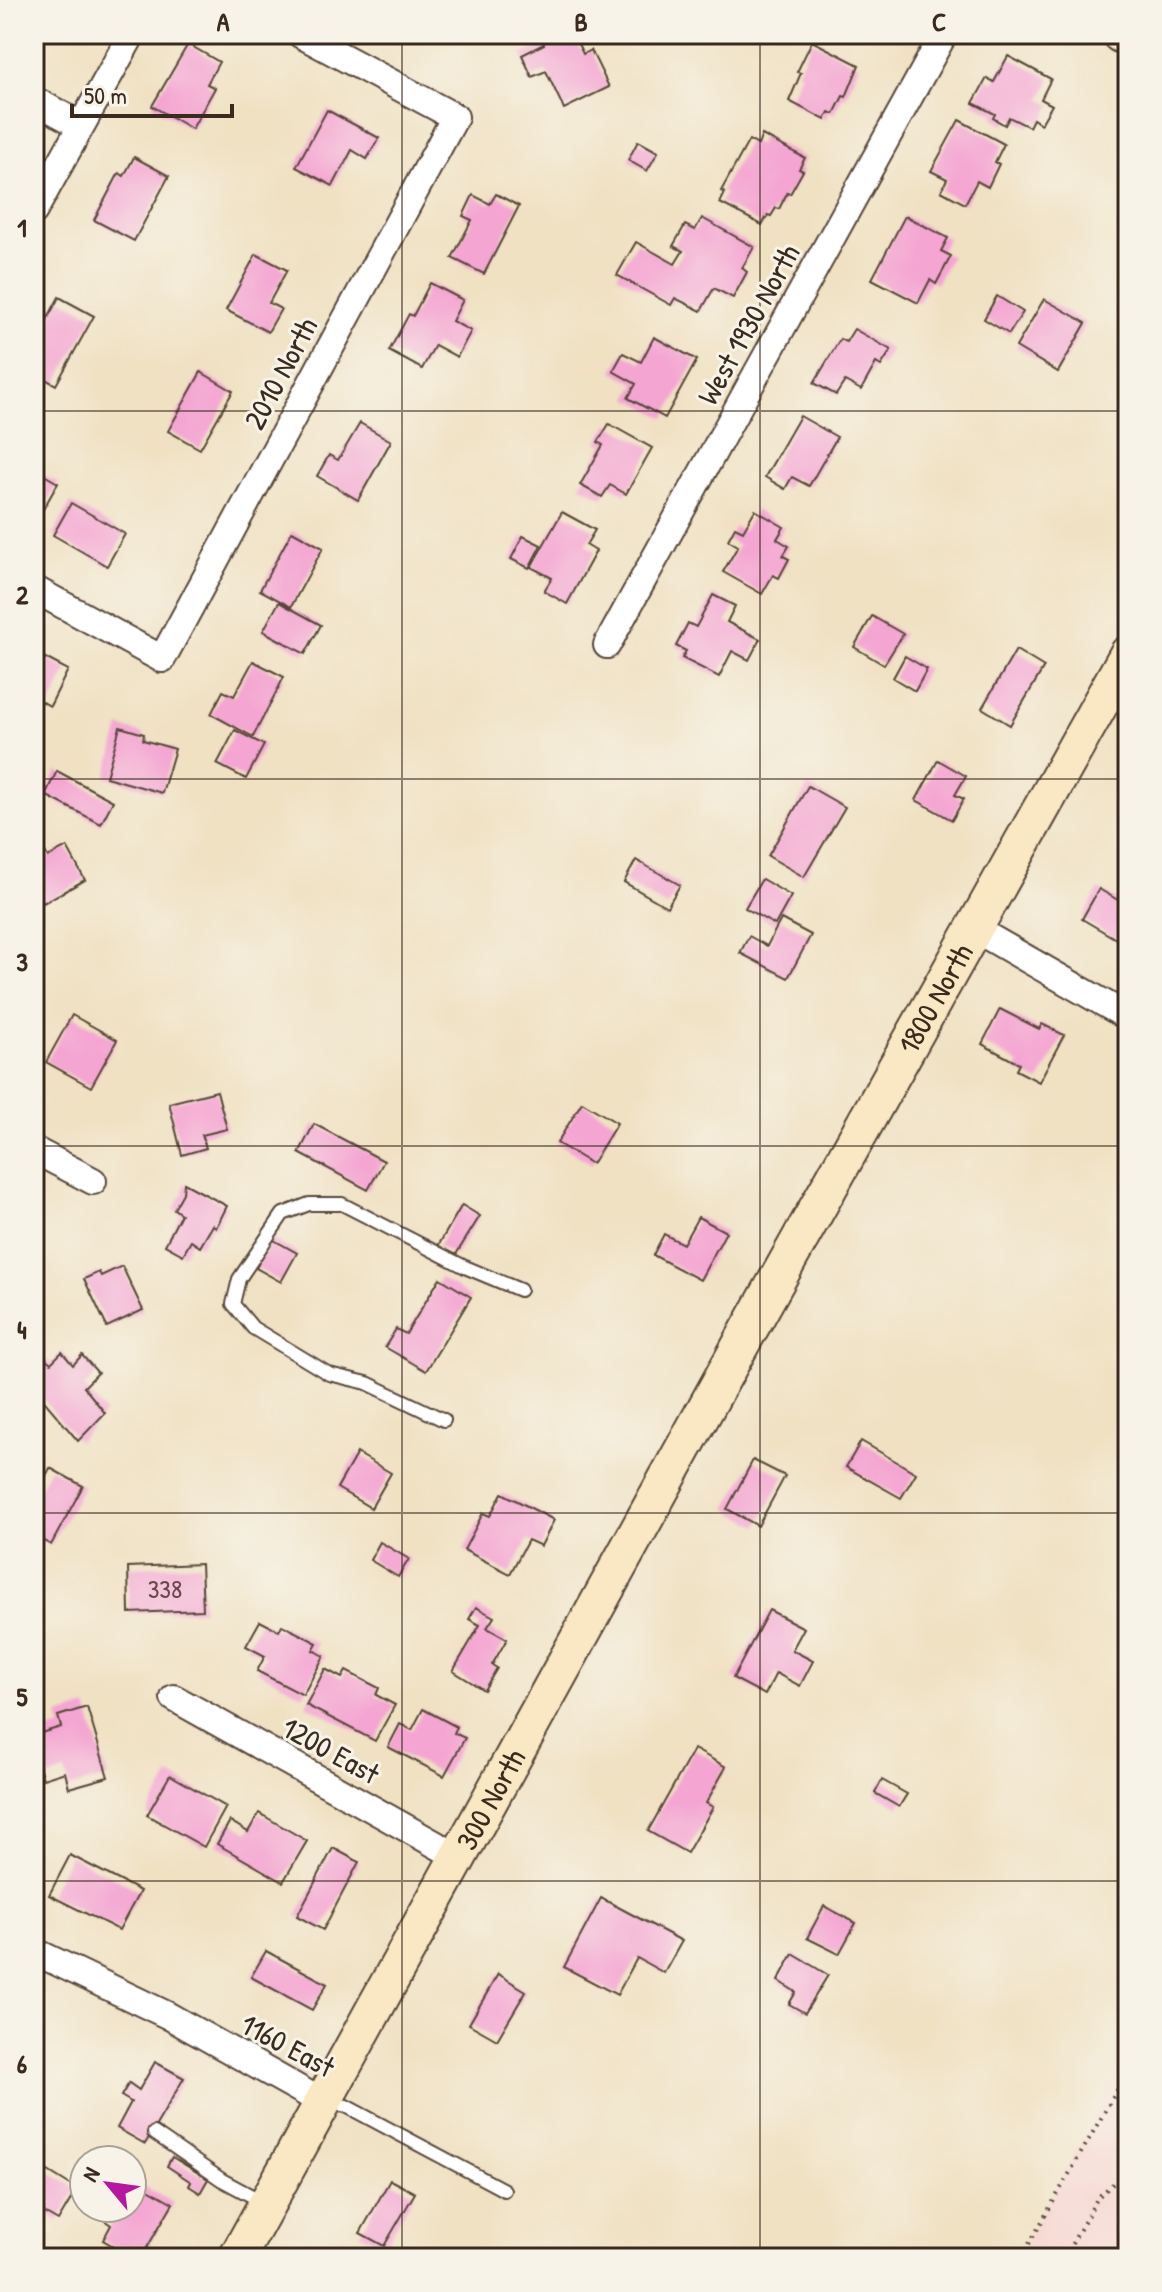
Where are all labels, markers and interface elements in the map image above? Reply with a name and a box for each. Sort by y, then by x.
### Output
text: A [217,4,230,39]
text: B [574,4,588,39]
text: C [932,4,946,39]
scale bar [72,68,232,118]
text: 50 m [84,79,127,111]
text: 1 [17,210,27,245]
street label: West 1930 North [688,237,808,411]
street label: 2010 North [234,310,326,436]
text: 2 [16,577,29,612]
street label: 1800 North [888,936,982,1061]
text: 3 [16,944,28,979]
text: 4 [17,1312,27,1347]
house number: 338 [148,1571,182,1606]
text: 5 [17,1679,28,1714]
street label: 1200 East [275,1707,387,1793]
street label: 300 North [446,1741,534,1857]
street label: 1160 East [234,2004,343,2087]
text: 6 [17,2046,28,2081]
north arrow [68,2144,148,2224]
text: N [75,2162,107,2187]

